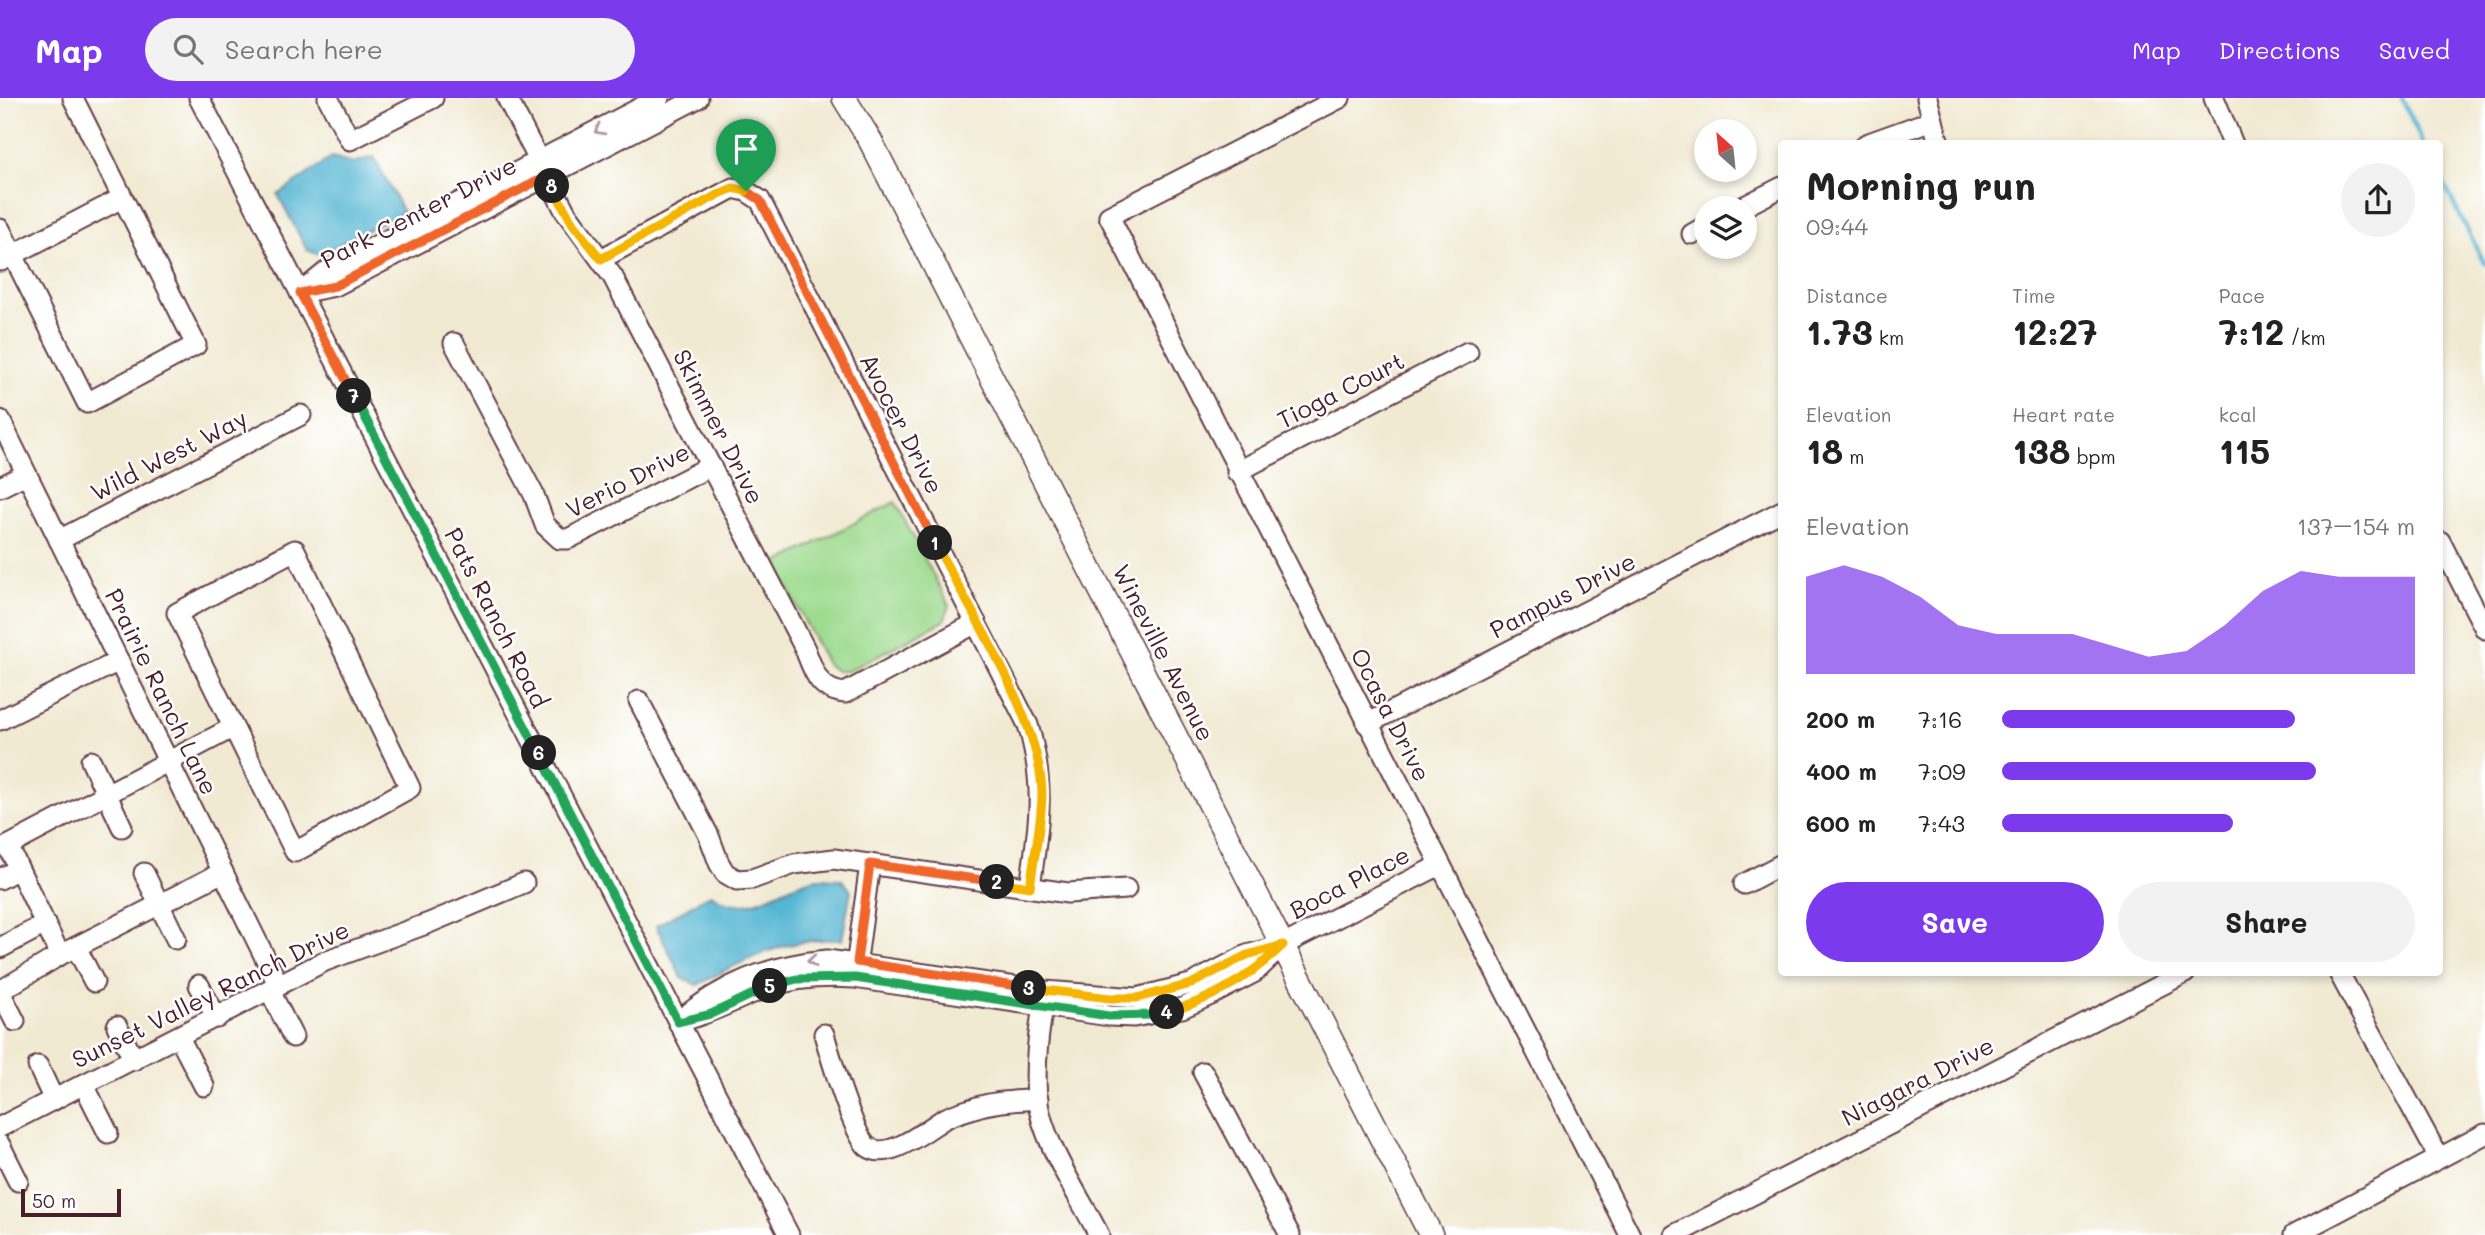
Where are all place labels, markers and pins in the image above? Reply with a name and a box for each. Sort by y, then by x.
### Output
pin [716,119,776,191]
pin: 8 [534,168,570,204]
pin: 7 [336,378,372,414]
pin: 1 [918,526,953,560]
pin: 6 [522,736,556,770]
pin: 2 [979,864,1014,900]
pin: 5 [752,968,788,1004]
pin: 3 [1012,970,1046,1006]
pin: 4 [1150,995,1184,1030]

